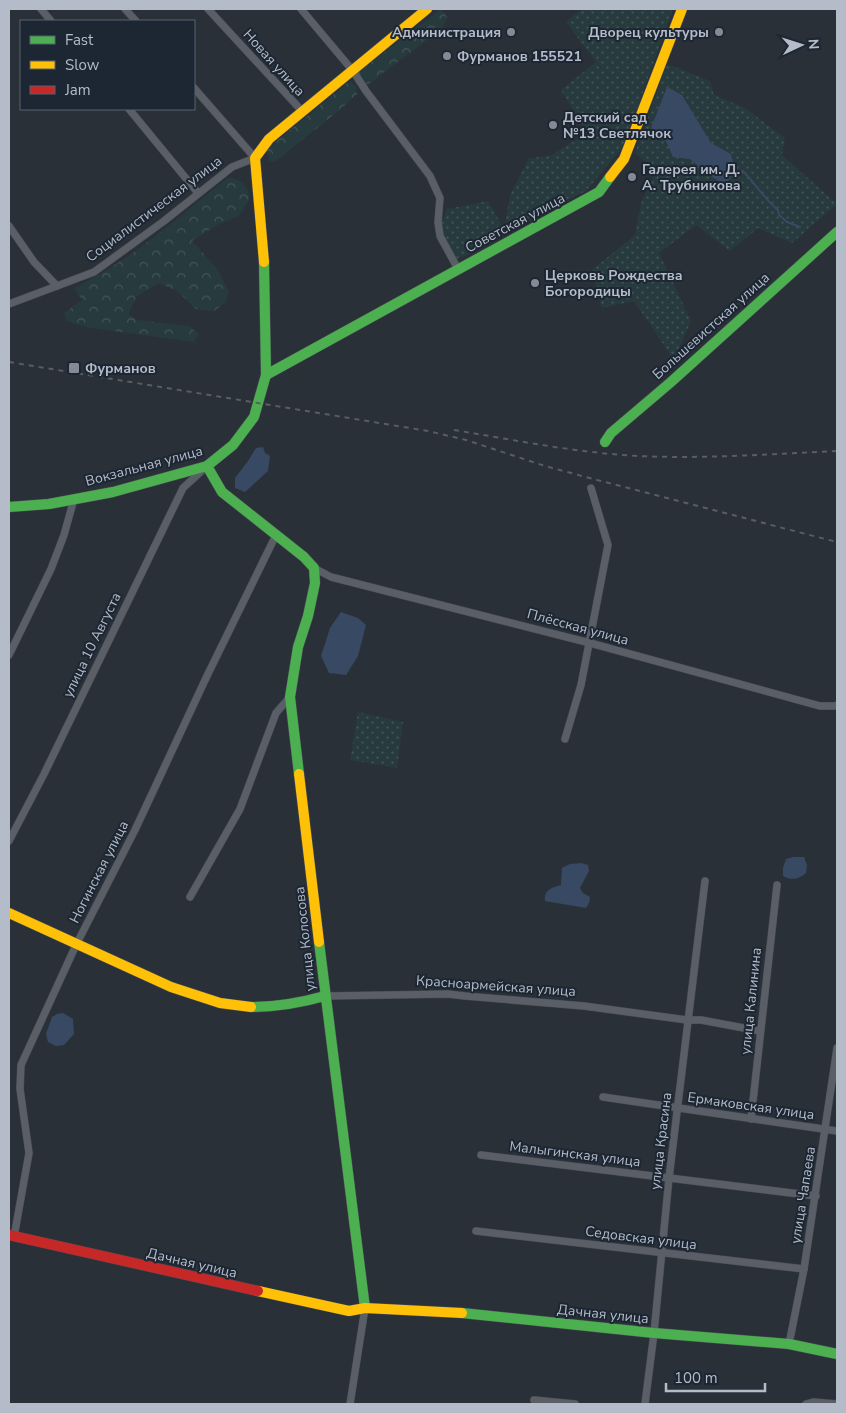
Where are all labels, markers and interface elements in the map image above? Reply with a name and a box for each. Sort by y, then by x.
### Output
legend [20,20,195,110]
north arrow [776,20,826,70]
place label: Администрация [392,23,501,42]
place label: Дворец культуры [588,23,709,42]
street label: Новая улица [239,25,309,101]
marker: Администрация [505,26,517,38]
marker: Дворец культуры [713,26,725,38]
text: Fast [65,30,94,50]
text: N [804,38,823,50]
place label: Фурманов 155521 [457,47,582,66]
marker: Фурманов 155521 [441,50,453,62]
text: Slow [65,55,100,75]
text: Jam [64,80,91,100]
place label: Детский сад №13 Светлячок [563,108,671,143]
marker: Детский сад №13 Светлячок [547,119,559,131]
street label: Социалистическая улица [82,152,226,266]
place label: Галерея им. Д. А. Трубникова [642,160,741,195]
marker: Галерея им. Д. А. Трубникова [626,171,638,183]
street label: Советская улица [462,189,568,257]
place label: Церковь Рождества Богородицы [545,266,683,301]
street label: Большевистская улица [648,268,774,384]
marker: Церковь Рождества Богородицы [529,277,541,289]
place label: Фурманов [85,359,156,378]
marker: Фурманов [67,361,81,375]
street label: Вокзальная улица [83,441,205,491]
street label: улица 10 Августа [58,589,126,701]
street label: Плёсская улица [525,604,631,650]
street label: Ногинская улица [65,817,133,927]
street label: улица Колосова [290,886,320,992]
street label: улица Калинина [736,947,766,1055]
street label: Красноармейская улица [415,971,577,1001]
street label: Ермаковская улица [686,1088,816,1124]
street label: улица Красина [646,1091,676,1191]
street label: Малыгинская улица [508,1137,642,1171]
street label: улица Чапаева [786,1145,820,1245]
street label: Седовская улица [584,1222,698,1254]
street label: Дачная улица [145,1243,239,1283]
street label: Дачная улица [556,1300,650,1328]
scale bar [666,1360,765,1392]
text: 100 m [674,1368,718,1388]

